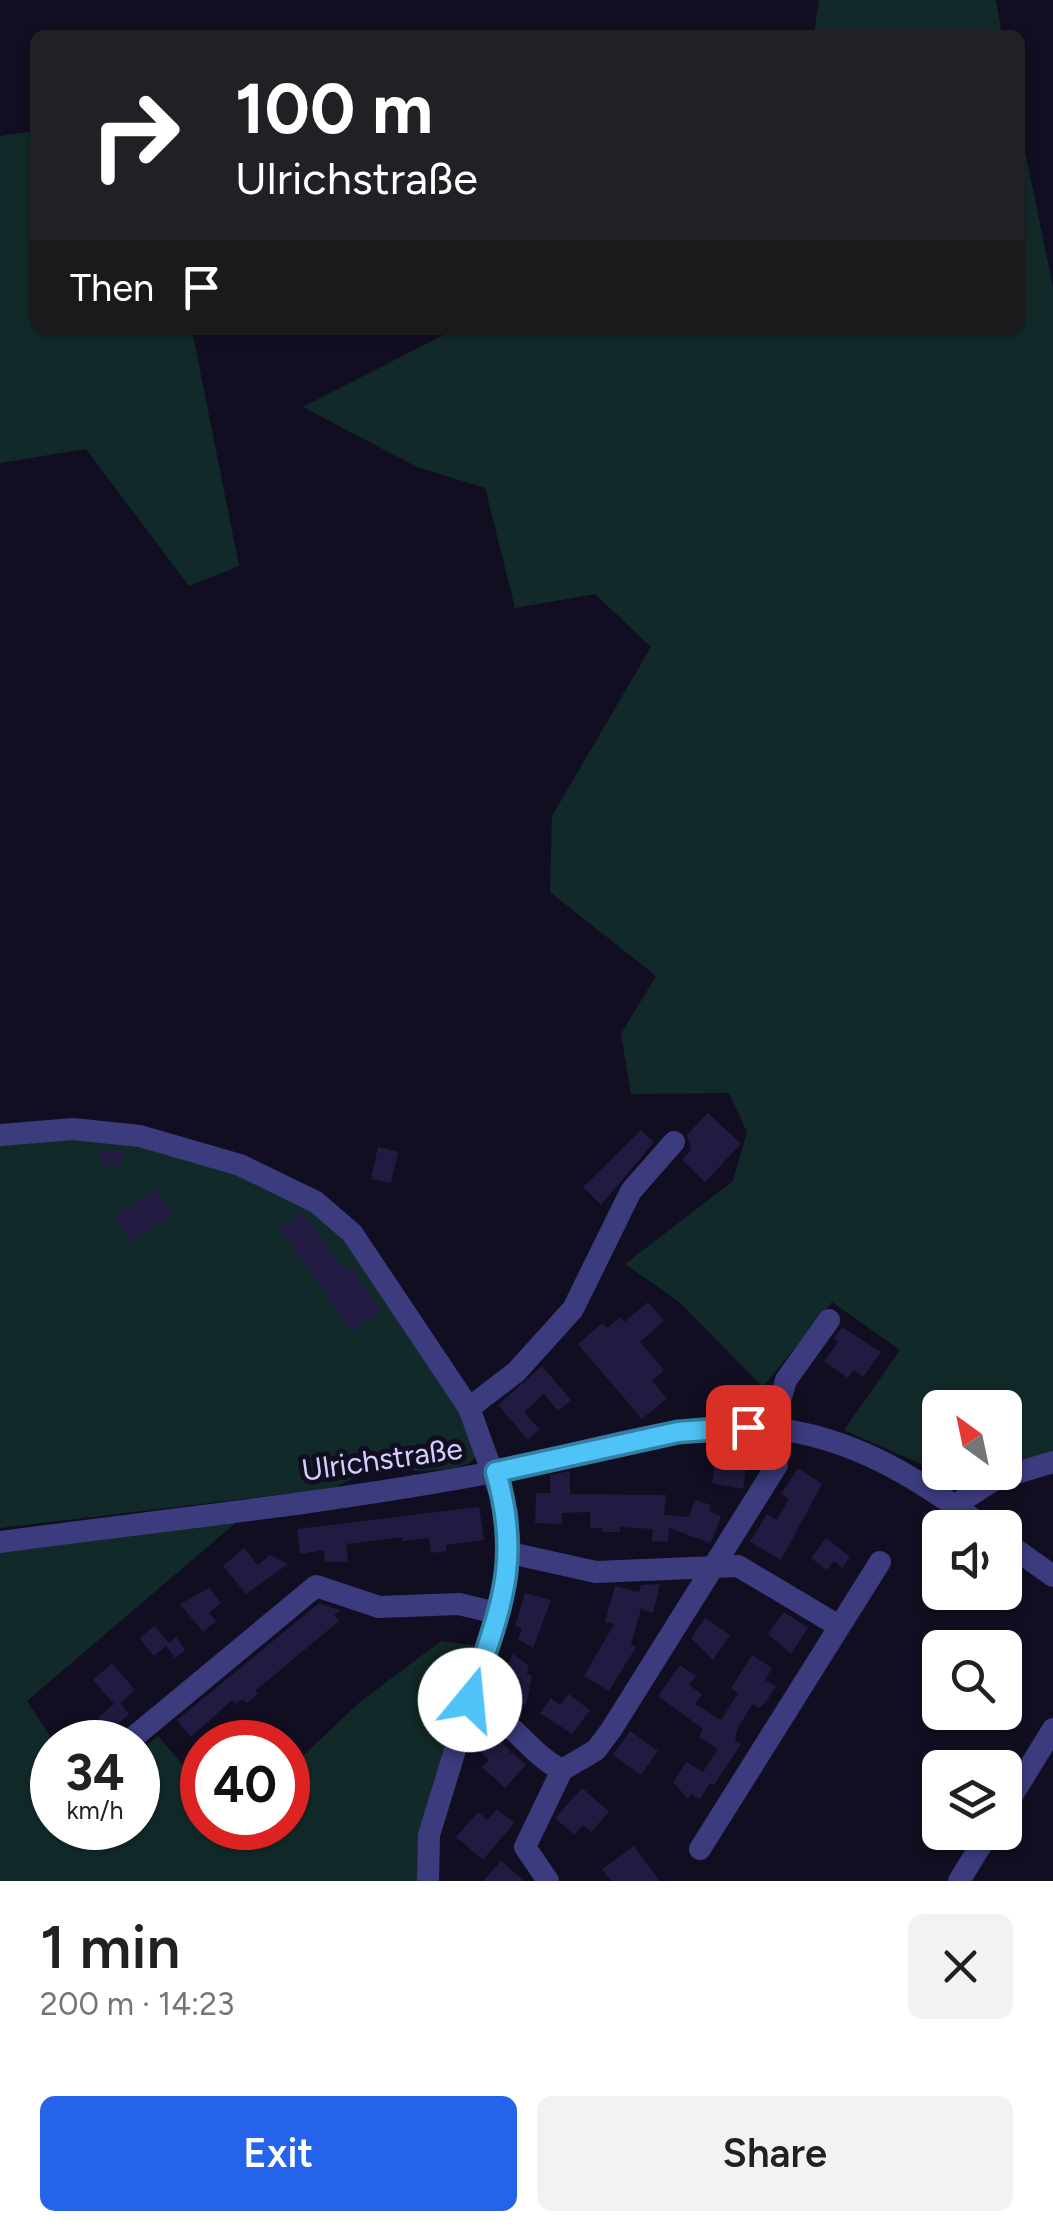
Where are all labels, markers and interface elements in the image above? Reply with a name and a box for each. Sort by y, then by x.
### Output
text: 100 m [235,66,433,151]
icon: right [70,70,200,200]
text: Ulrichstraße [235,151,478,205]
icon: arrive [174,260,229,315]
text: Then [70,265,154,311]
pin [706,1385,791,1470]
north arrow [922,1390,1022,1490]
map controls [922,1390,1022,1850]
icon: arrive [721,1400,776,1455]
street label: Ulrichstraße [299,1429,465,1489]
button: sound [922,1510,1022,1610]
button: search [922,1630,1022,1730]
position arrow [418,1648,522,1752]
speed limit sign: 40 [180,1720,310,1850]
text: 34 [65,1742,125,1803]
button: layers [922,1750,1022,1850]
text: km/h [66,1795,124,1825]
text: 1 min [40,1911,180,1983]
button: close [908,1914,1013,2019]
text: 200 m · 14:23 [40,1985,234,2023]
button: Exit [40,2096,517,2211]
button: Share [537,2096,1013,2211]

